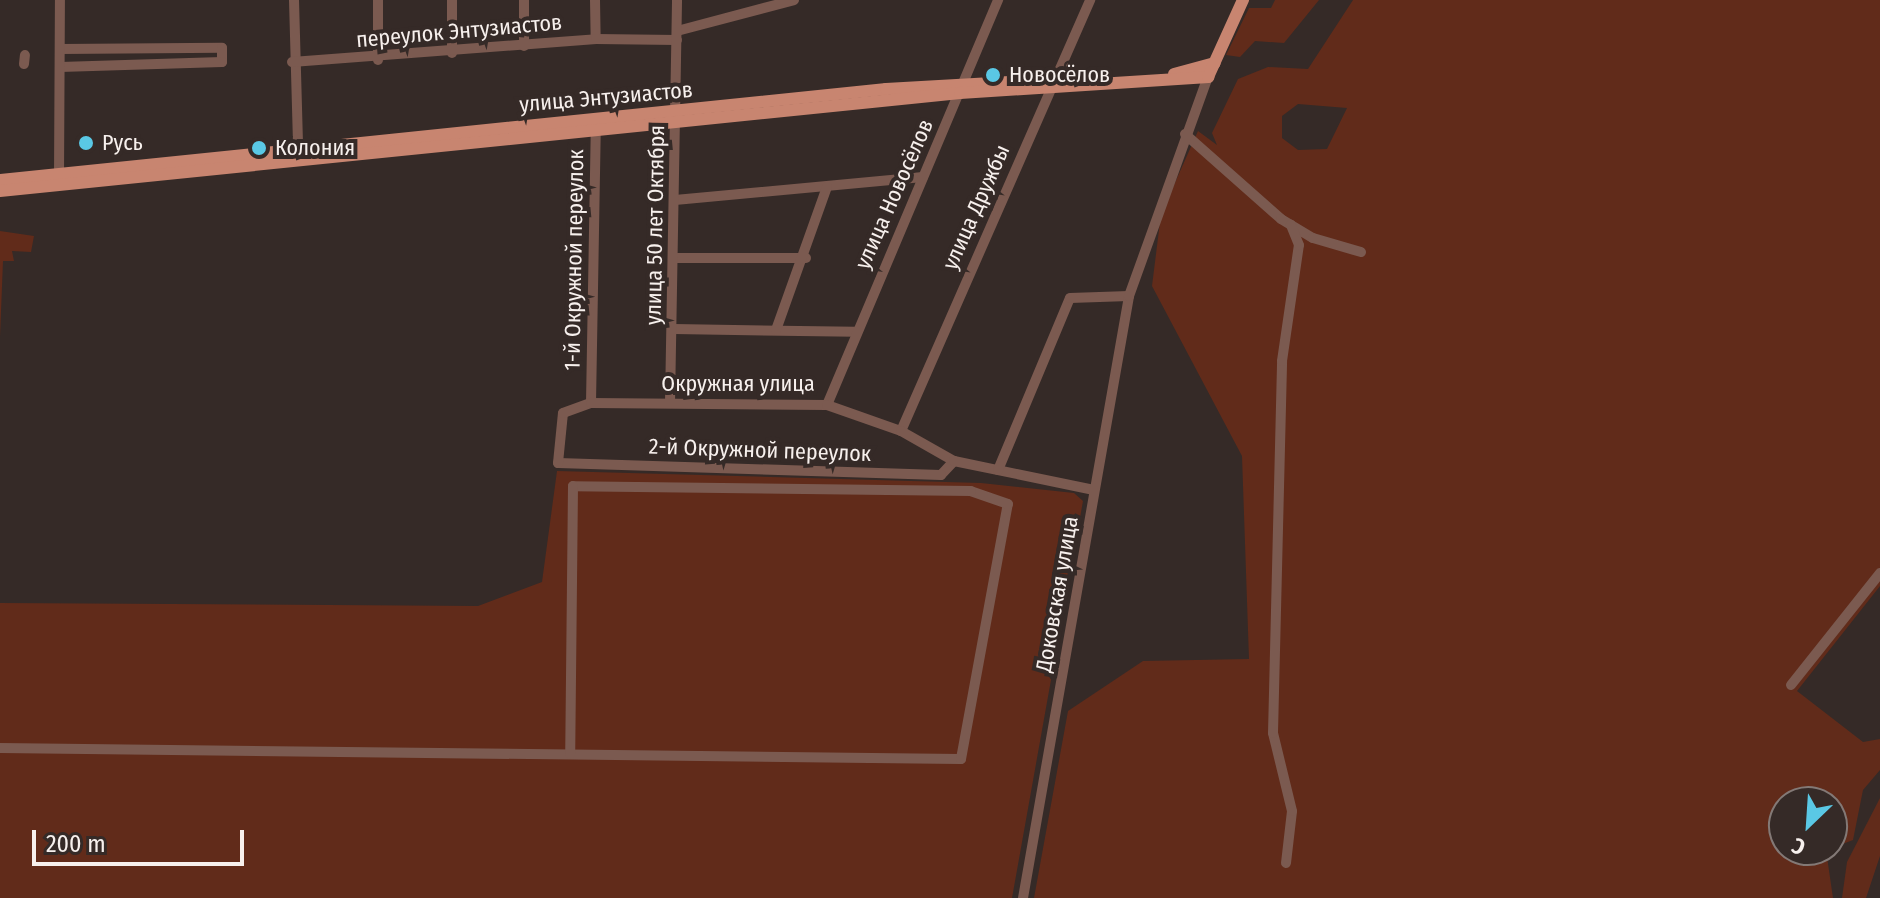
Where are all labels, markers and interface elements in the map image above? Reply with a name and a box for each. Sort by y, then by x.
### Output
street label: переулок Энтузиастов [355,9,563,53]
place label: Новосёлов [1009,62,1110,88]
marker: Новосёлов [984,66,1002,84]
street label: улица Энтузиастов [518,76,694,118]
street label: улица Новосёлов [849,115,939,273]
street label: улица 50 лет Октября [640,125,670,325]
place label: Русь [102,130,143,156]
marker: Русь [77,134,95,152]
place label: Колония [275,135,355,161]
marker: Колония [250,139,268,157]
street label: улица Дружбы [937,140,1015,274]
street label: 1-й Окружной переулок [559,149,589,371]
street label: Окружная улица [661,371,815,397]
street label: 2-й Окружной переулок [648,433,872,467]
street label: Доковская улица [1030,514,1084,674]
north arrow [1768,786,1848,866]
scale bar [36,814,248,864]
text: 200 m [46,830,106,858]
text: С [1788,832,1809,861]

